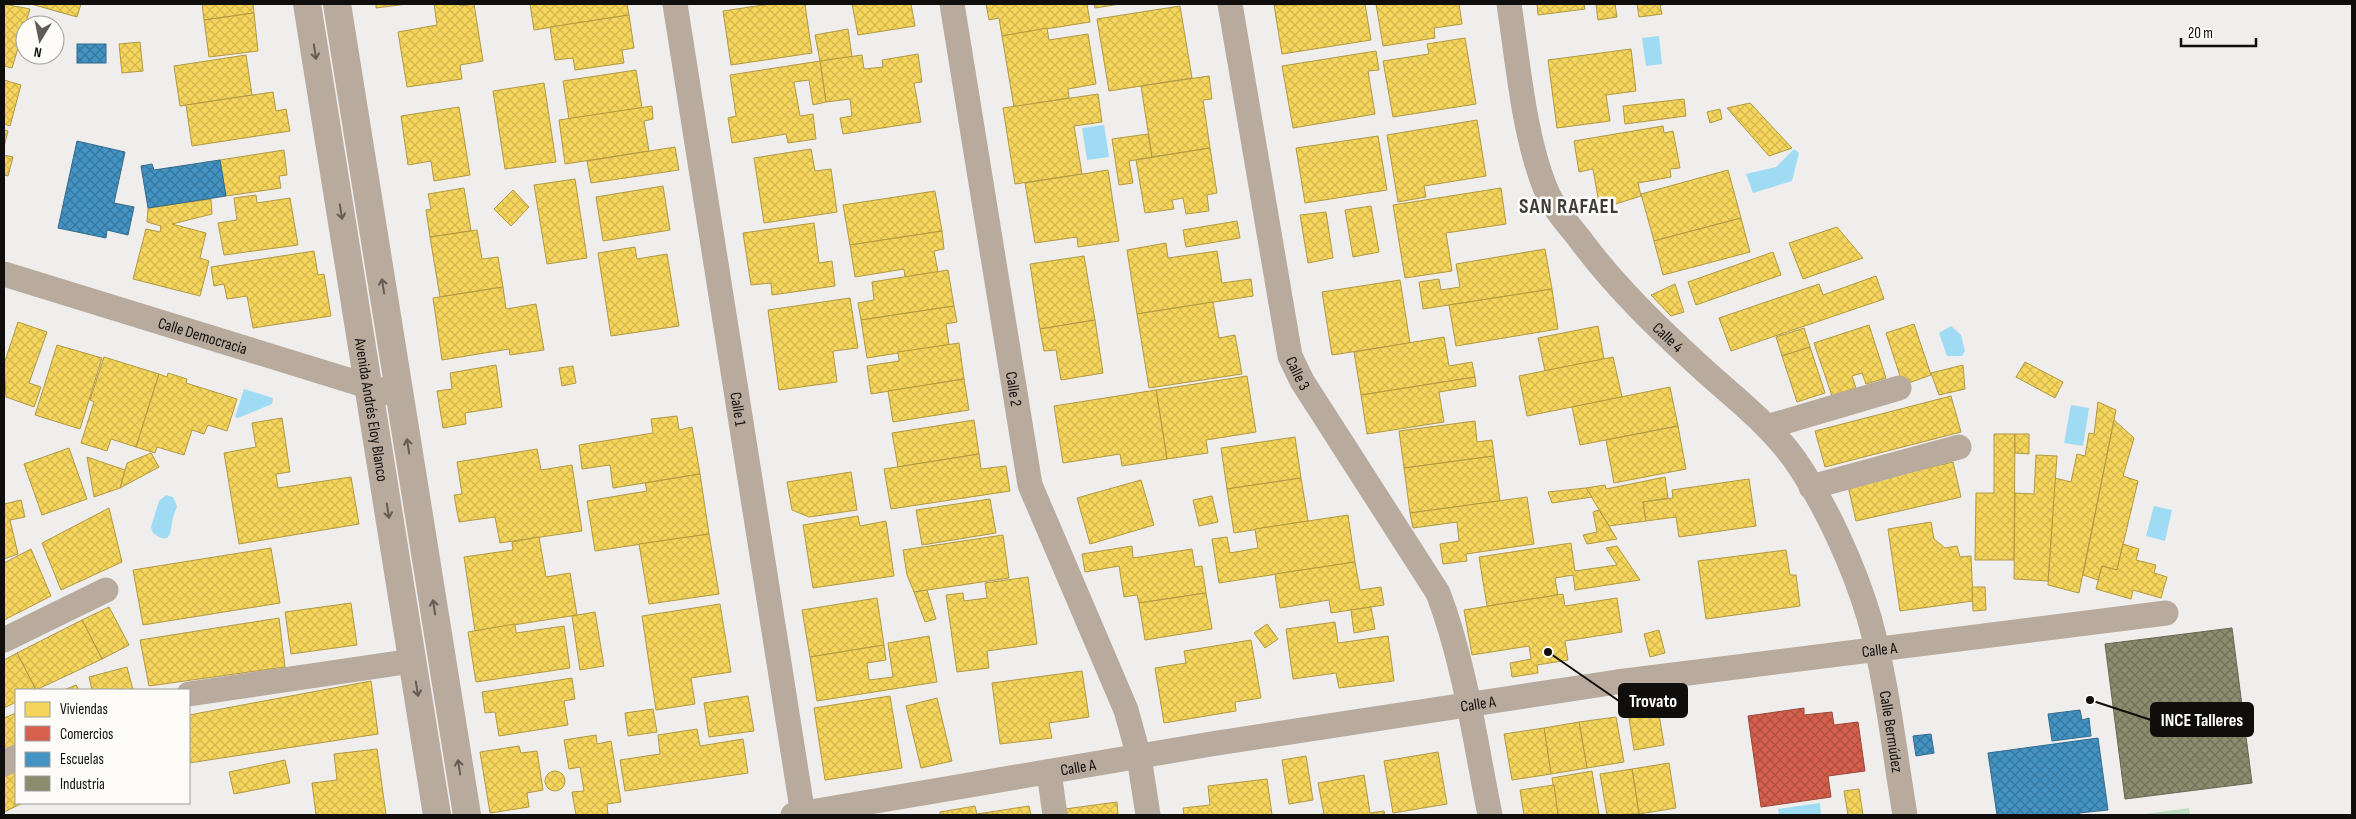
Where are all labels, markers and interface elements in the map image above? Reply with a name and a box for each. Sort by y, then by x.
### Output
north arrow [15,15,65,65]
scale bar [2181,15,2256,47]
text: 20 m [2188,24,2213,43]
text: N [33,43,43,61]
one-way arrow [310,44,320,60]
district label: SAN RAFAEL [1519,194,1619,219]
one-way arrow [336,204,346,220]
one-way arrow [377,278,387,294]
street label: Calle Democracia [155,314,249,359]
street label: Calle 4 [1648,319,1687,357]
street label: Avenida Andrés Eloy Blanco [350,336,391,483]
street label: Calle 3 [1281,354,1314,394]
street label: Calle 2 [1001,370,1025,408]
street label: Calle 1 [725,391,750,428]
one-way arrow [403,439,413,455]
one-way arrow [384,503,394,519]
one-way arrow [428,599,438,615]
street label: Calle A [1861,639,1898,662]
one-way arrow [412,680,422,696]
callout: Trovato [1619,684,1687,717]
legend [15,689,190,804]
street label: Calle Bermúdez [1875,689,1906,774]
text: Trovato [1629,691,1677,712]
street label: Calle A [1459,693,1497,717]
text: Viviendas [60,700,108,719]
callout: INCE Talleres [2151,703,2253,736]
text: INCE Talleres [2161,710,2243,731]
text: Comercios [60,725,114,744]
text: Escuelas [60,750,104,769]
street label: Calle A [1059,756,1097,780]
one-way arrow [454,759,464,775]
text: Industria [60,775,105,794]

